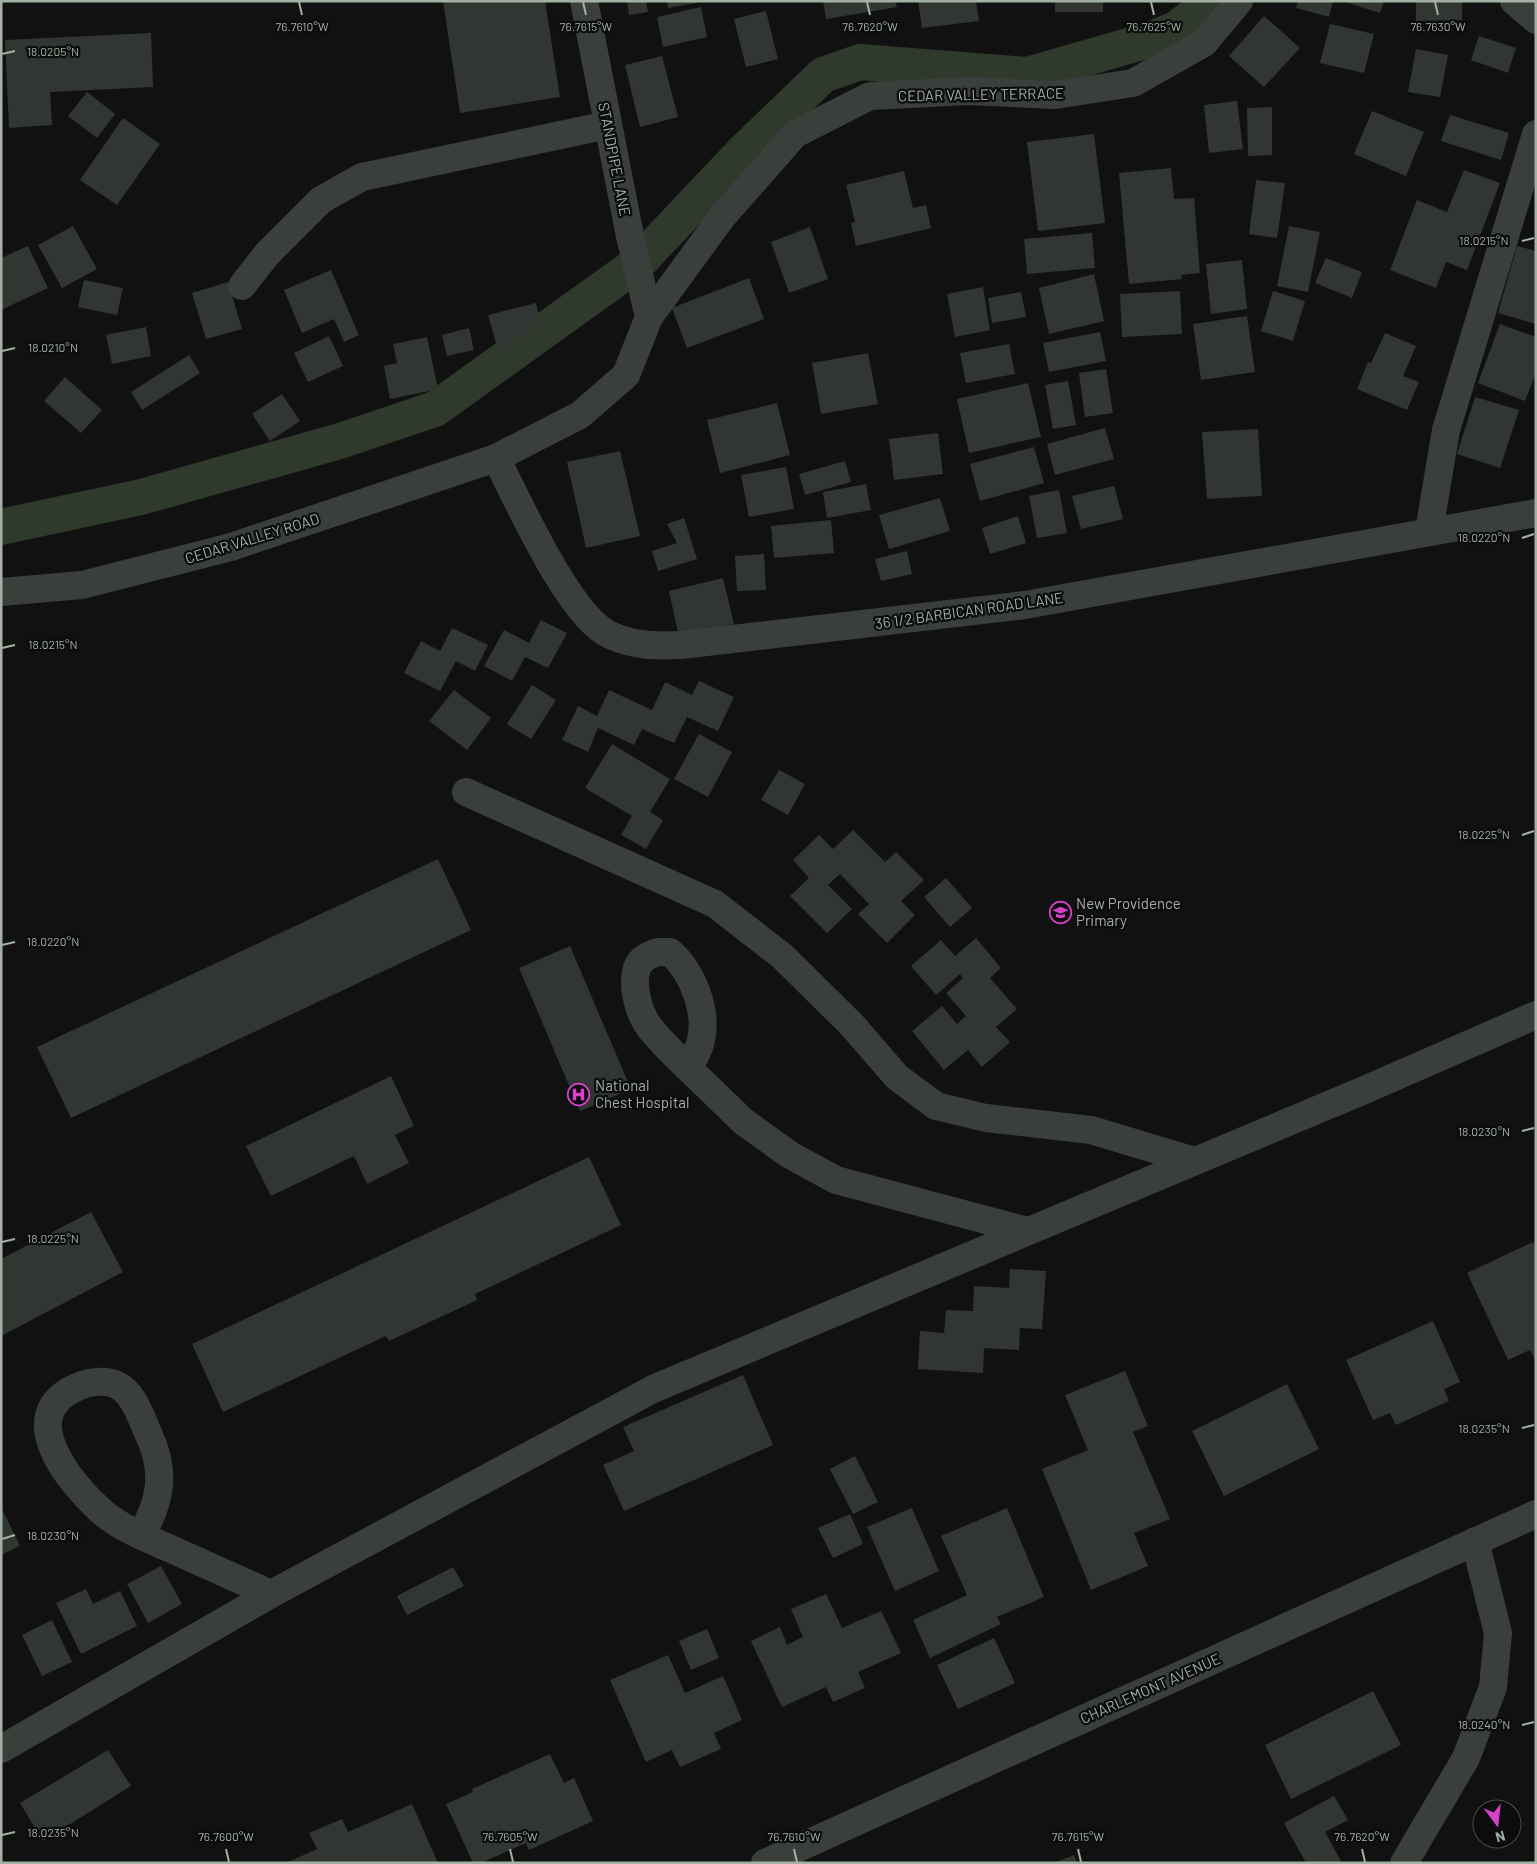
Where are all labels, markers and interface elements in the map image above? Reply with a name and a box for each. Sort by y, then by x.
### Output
text: 76.7610°W [276,19,329,33]
text: 76.7615°W [560,19,613,33]
text: 76.7620°W [842,19,898,33]
text: 76.7625°W [1127,19,1182,33]
text: 76.7630°W [1410,19,1466,33]
text: 18.0205°N [27,44,79,58]
street label: CEDAR VALLEY TERRACE [898,84,1064,104]
street label: STANDPIPE LANE [595,101,635,217]
text: 18.0215°N [1459,233,1509,247]
text: 18.0210°N [28,340,78,354]
street label: CEDAR VALLEY ROAD [183,509,321,567]
text: 18.0220°N [1458,530,1510,544]
street label: 36 1/2 BARBICAN ROAD LANE [874,588,1064,632]
text: 18.0215°N [28,637,78,651]
text: 18.0225°N [1458,827,1510,841]
place label: New Providence Primary [1076,894,1181,929]
school or university icon: New Providence Primary [1048,900,1072,924]
text: 18.0220°N [27,934,79,948]
place label: National Chest Hospital [595,1076,690,1111]
hospital icon: National Chest Hospital [567,1082,591,1106]
text: 18.0230°N [1458,1124,1510,1138]
text: 18.0225°N [27,1231,79,1245]
text: 18.0235°N [1458,1421,1510,1435]
text: 18.0230°N [27,1528,79,1542]
street label: CHARLEMONT AVENUE [1077,1649,1223,1727]
text: 18.0240°N [1458,1717,1510,1731]
north arrow [1472,1799,1522,1849]
text: 18.0235°N [27,1825,79,1839]
text: N [1494,1828,1507,1846]
text: 76.7600°W [198,1829,254,1843]
text: 76.7605°W [482,1829,538,1843]
text: 76.7610°W [768,1829,821,1843]
text: 76.7615°W [1052,1829,1105,1843]
text: 76.7620°W [1334,1829,1390,1843]

